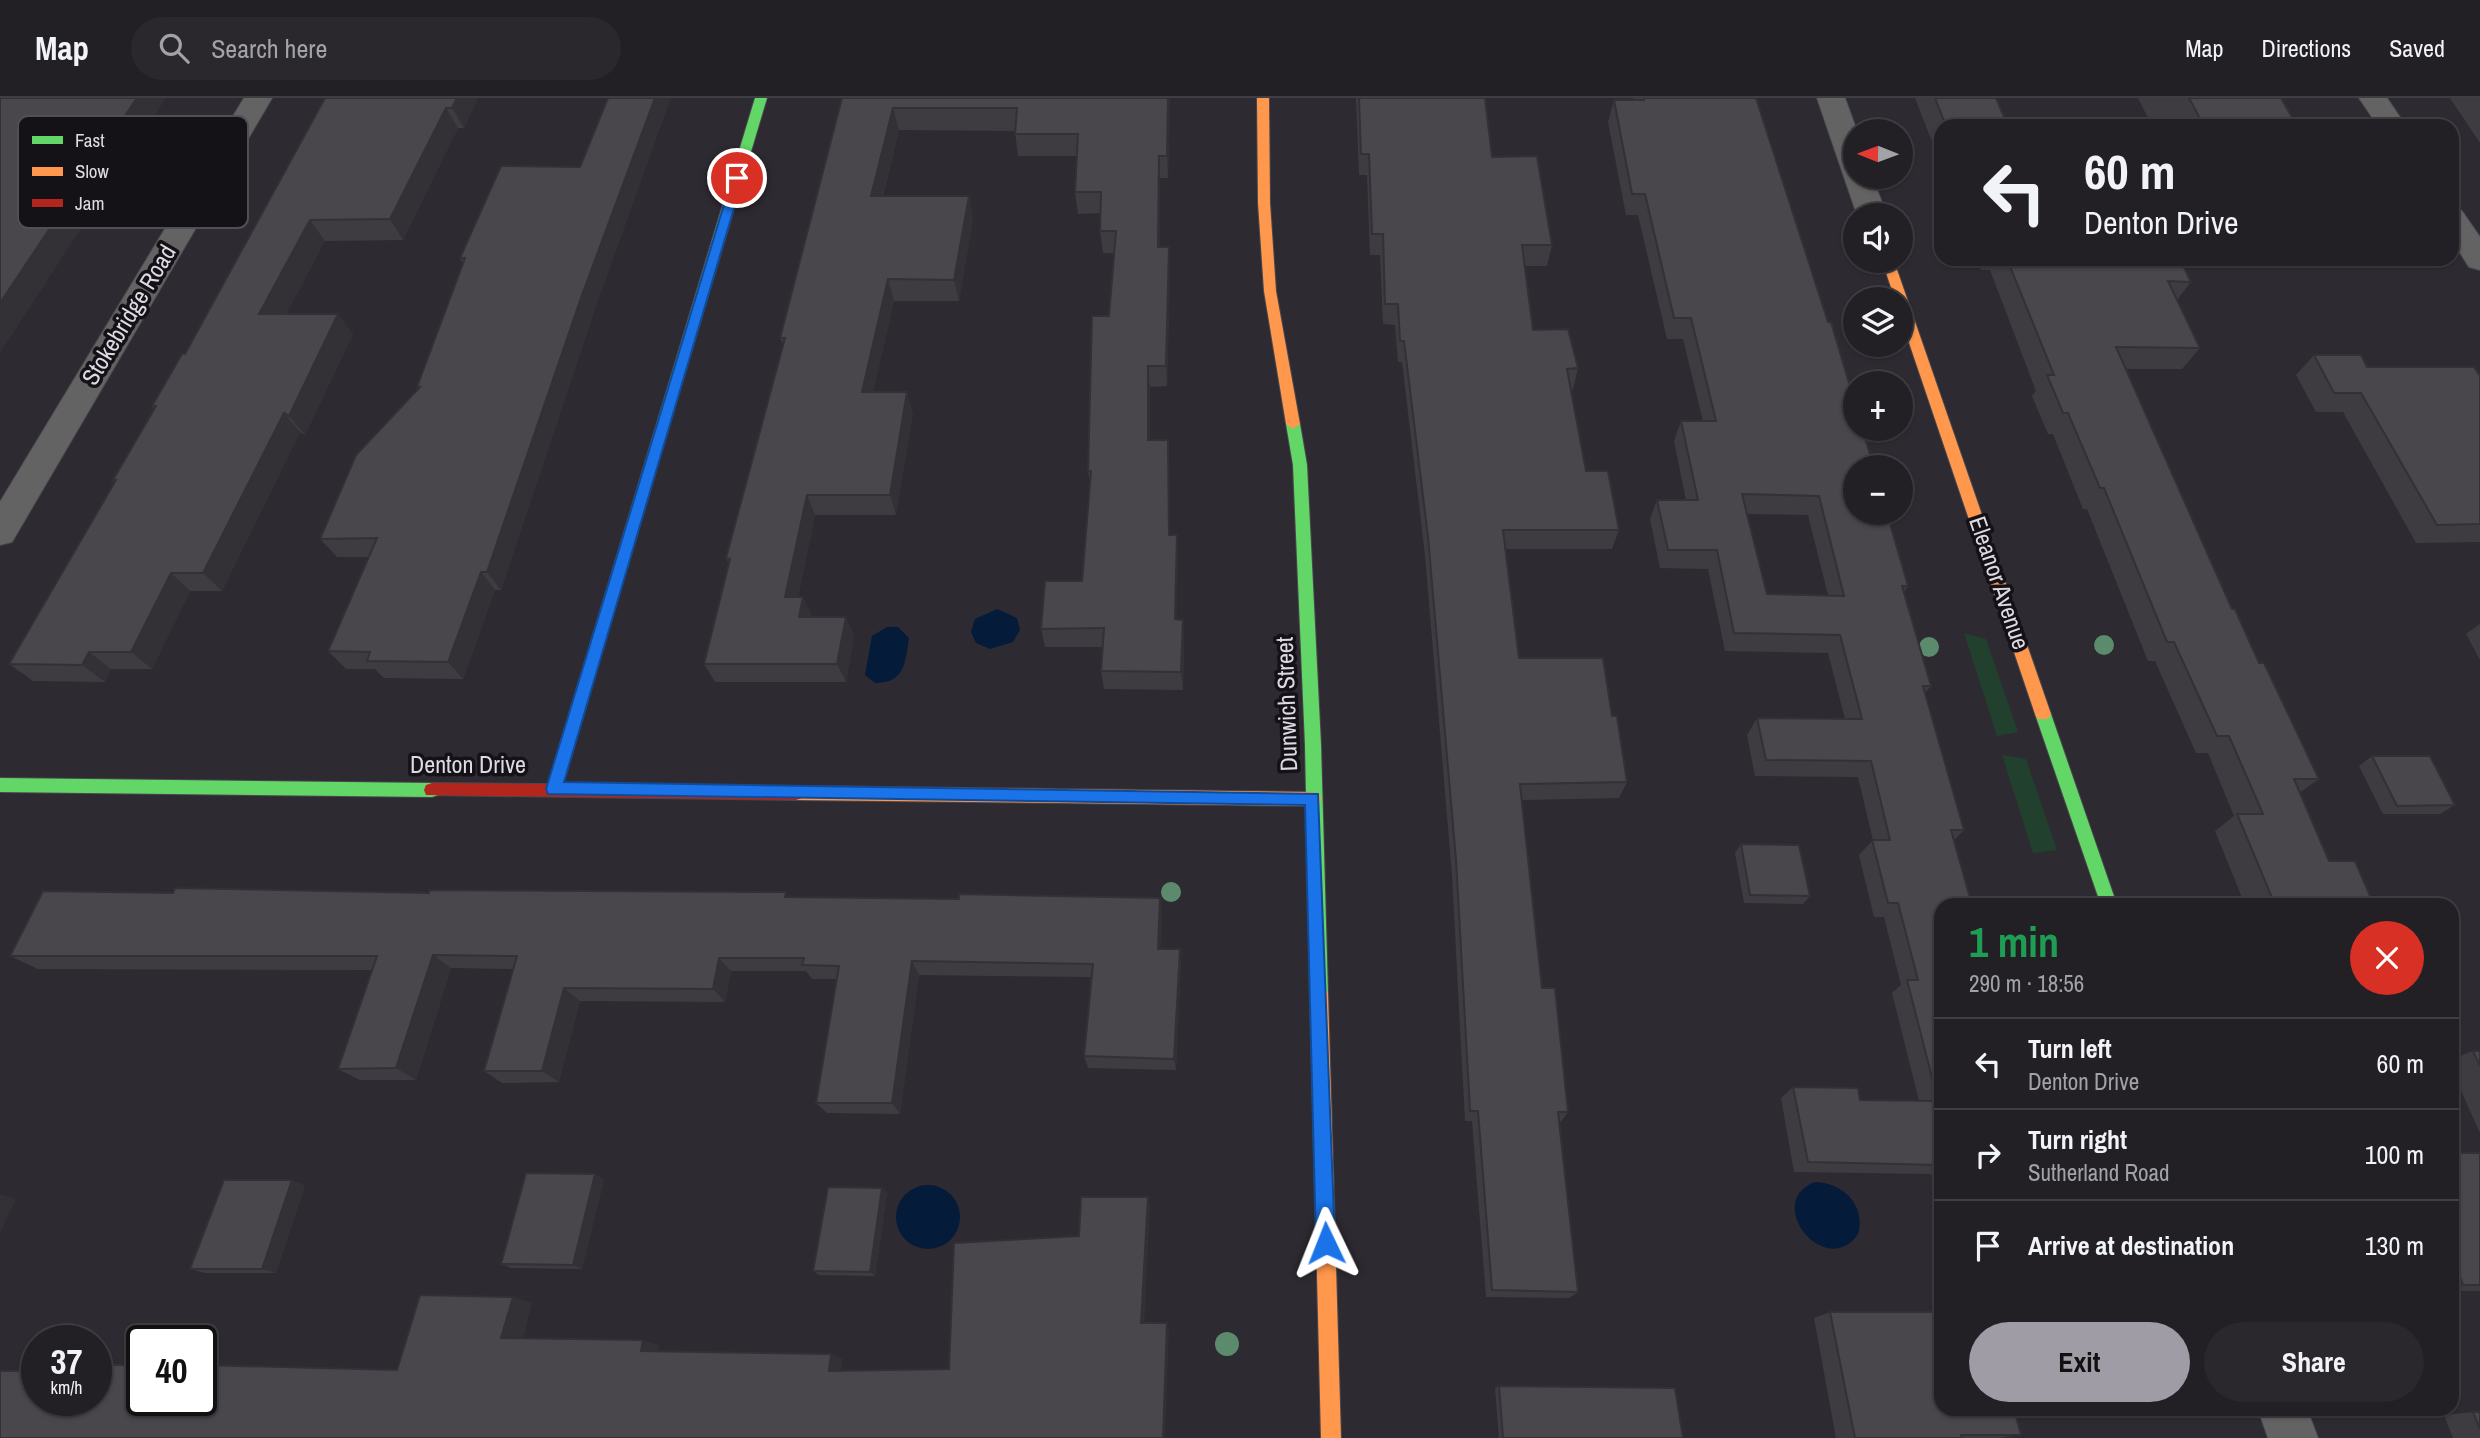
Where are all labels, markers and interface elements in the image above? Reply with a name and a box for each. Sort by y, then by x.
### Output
search box [131,17,621,80]
text: Map [35,26,89,70]
icon: search [155,29,193,67]
text: Search here [211,31,327,66]
text: Map [2185,32,2223,64]
text: Directions [2261,32,2351,64]
text: Saved [2389,32,2445,64]
legend [18,116,248,228]
north arrow [1843,119,1913,189]
map controls [1843,119,1913,525]
text: Fast [75,127,105,153]
text: 60 m [2084,138,2176,204]
icon: left [1969,147,2060,238]
pin [707,148,767,208]
text: Slow [75,158,110,184]
icon: arrive [718,159,756,197]
text: Jam [75,190,104,216]
text: Denton Drive [2084,201,2239,244]
button: sound [1843,203,1913,273]
street label: Stokebridge Road [74,238,183,391]
button: layers [1843,287,1913,357]
button: + [1843,371,1913,441]
button: − [1843,455,1913,525]
street label: Eleanor Avenue [1962,512,2038,653]
street label: Dunwich Street [1268,636,1304,772]
street label: Denton Drive [410,748,526,780]
text: 1 min [1969,914,2059,970]
button: close [2350,921,2424,995]
text: 290 m · 18:56 [1969,968,2084,999]
text: Turn left [2028,1031,2112,1066]
icon: left [1969,1045,2007,1083]
text: 60 m [2377,1046,2424,1081]
text: Denton Drive [2028,1066,2139,1097]
text: Turn right [2028,1122,2127,1157]
icon: right [1969,1136,2007,1174]
text: 100 m [2365,1137,2424,1172]
text: Sutherland Road [2028,1157,2170,1188]
position arrow [1289,1206,1363,1280]
icon: arrive [1969,1227,2007,1265]
text: Arrive at destination [2028,1228,2234,1263]
text: 130 m [2365,1228,2424,1263]
button: Exit [1969,1322,2190,1402]
button: Share [2204,1322,2424,1402]
speed limit sign: 40 [126,1325,217,1416]
text: 37 [51,1338,82,1385]
text: km/h [51,1375,83,1400]

